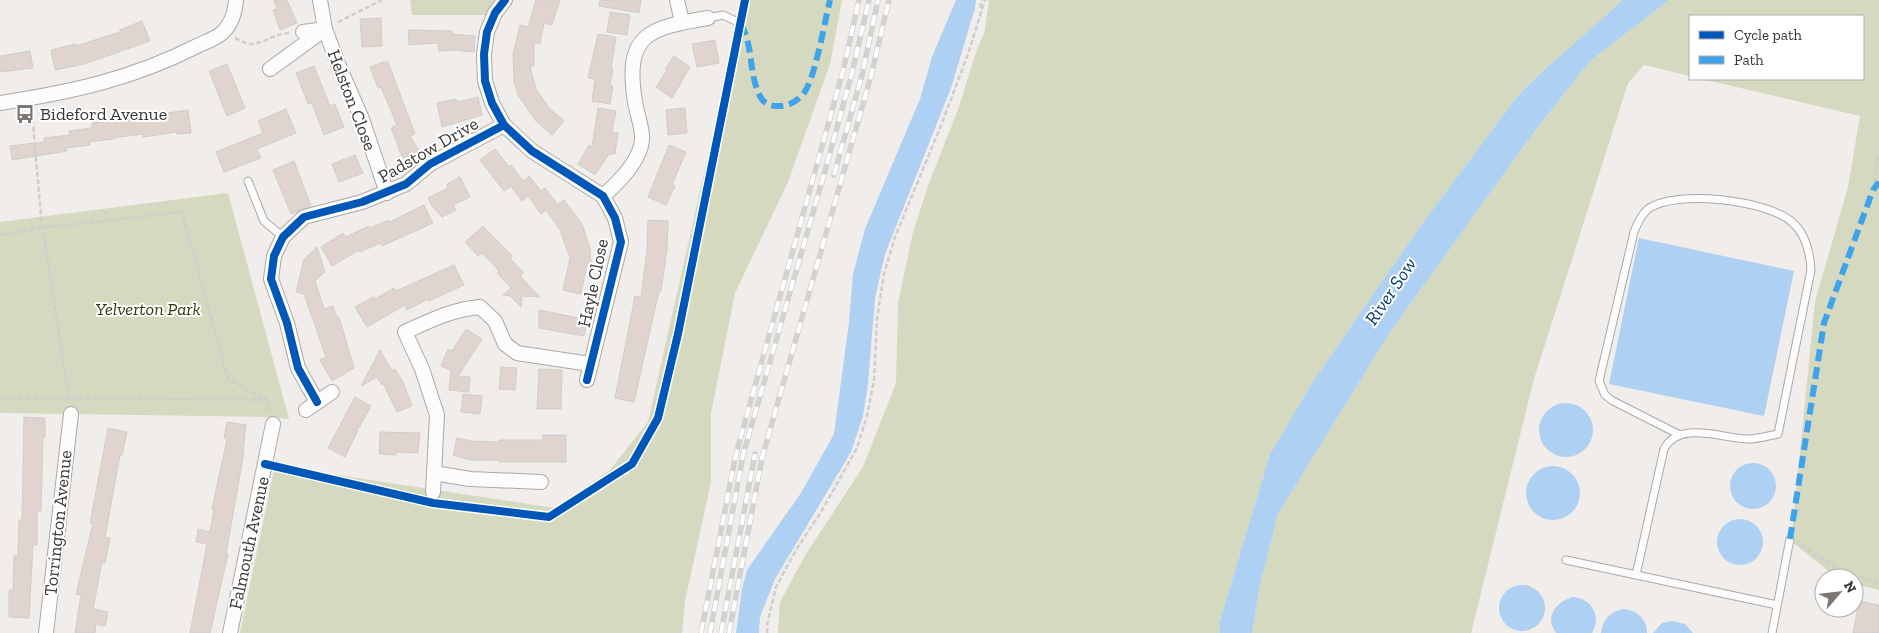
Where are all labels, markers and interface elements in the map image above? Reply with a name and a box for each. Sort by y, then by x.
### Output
legend [1689,15,1864,80]
text: Cycle path [1734,26,1803,44]
street label: Helston Close [323,46,381,154]
text: Path [1734,51,1764,69]
bus stop icon: Bideford Avenue [14,103,36,125]
place label: Bideford Avenue [40,103,167,125]
street label: Padstow Drive [374,112,482,188]
street label: Hayle Close [573,237,613,329]
water label: River Sow [1360,253,1421,329]
park label: Yelverton Park [96,298,201,320]
street label: Torrington Avenue [39,449,77,597]
street label: Falmouth Avenue [224,475,274,611]
north arrow [1814,568,1864,618]
text: N [1840,578,1860,596]

